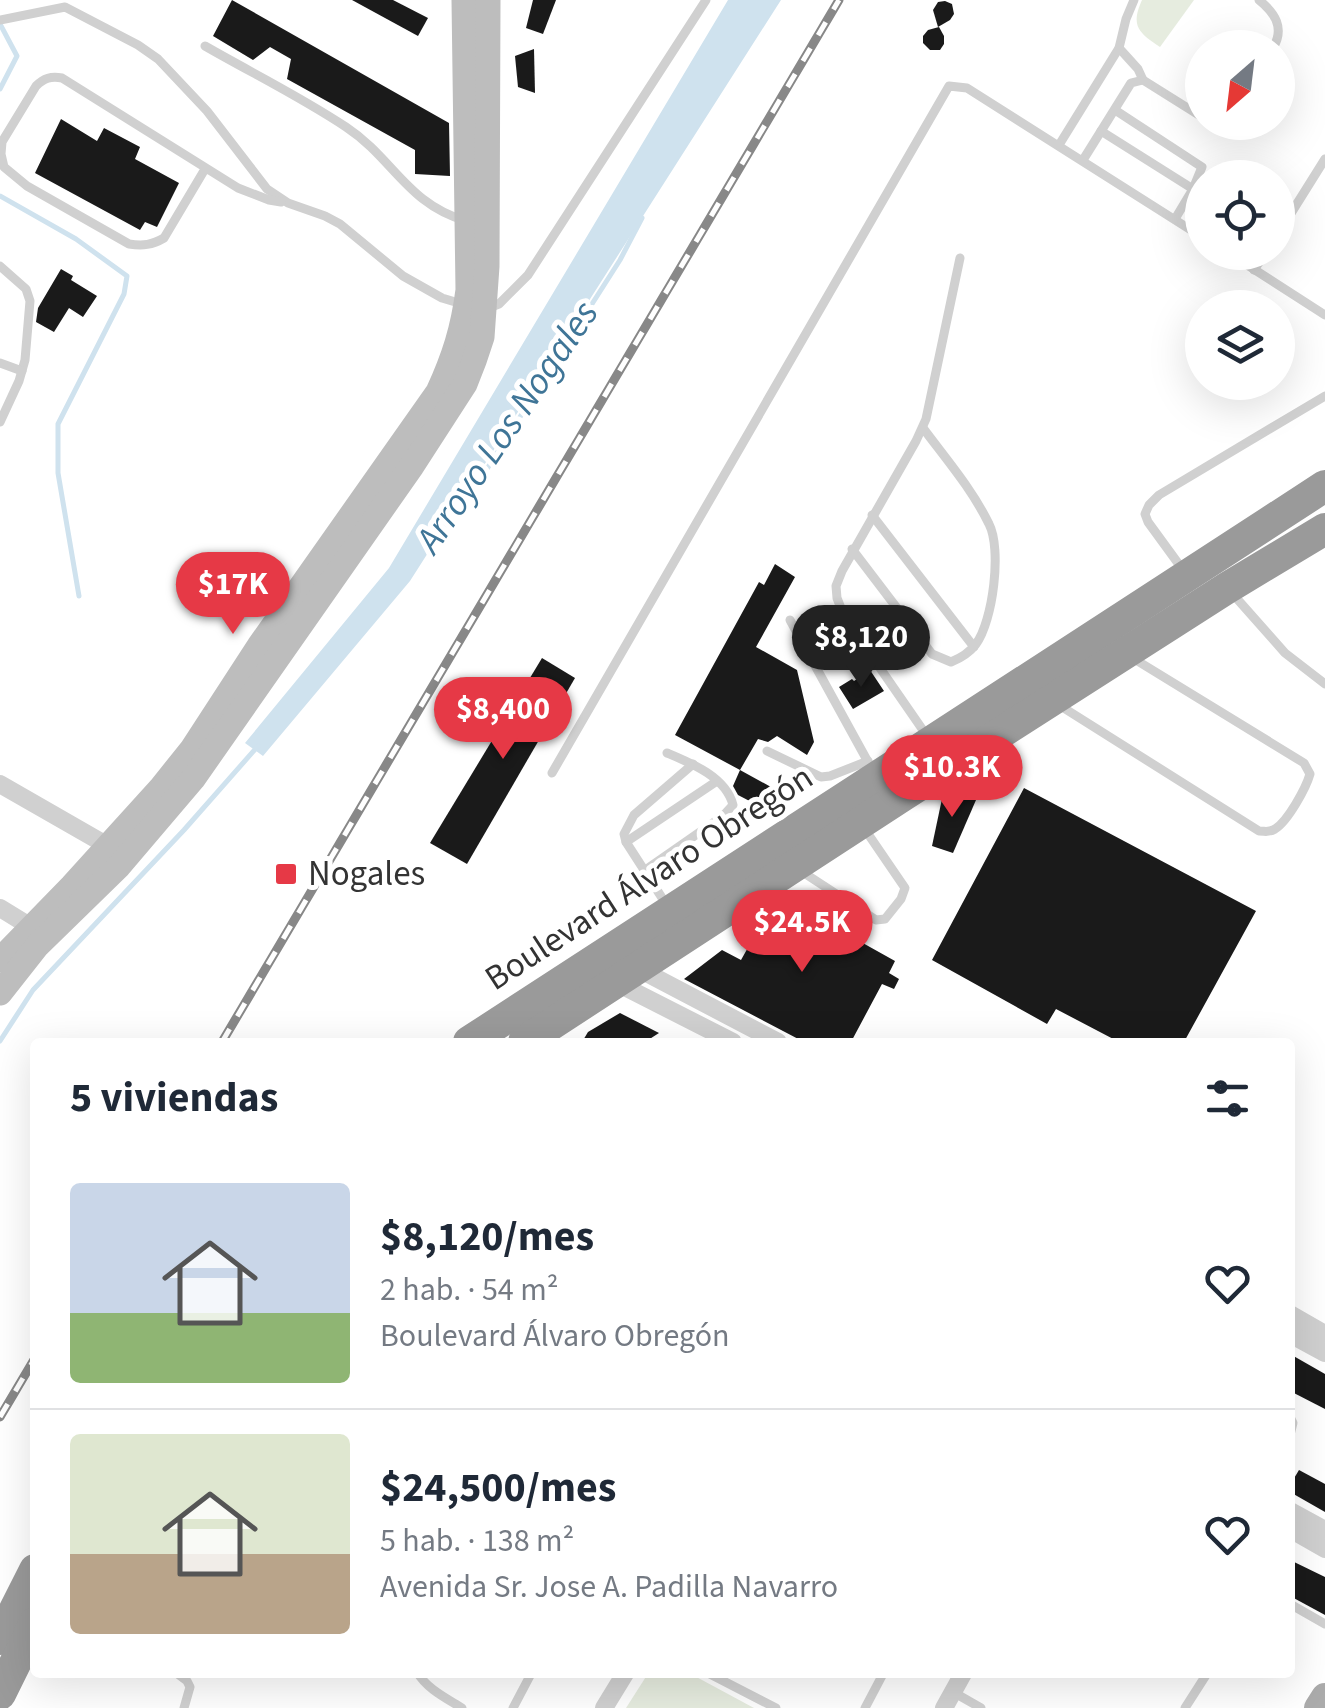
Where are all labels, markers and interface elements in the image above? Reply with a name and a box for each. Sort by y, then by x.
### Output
north arrow [1185,30,1295,140]
map controls [1185,30,1295,400]
button: locate [1185,160,1295,270]
water label: Arroyo Los Nogales [401,290,612,566]
button: layers [1185,290,1295,400]
pin: $17K [174,552,292,637]
text: $17K [198,561,268,607]
pin: $8,120 [780,605,942,690]
text: $8,120 [814,614,908,660]
pin: $8,400 [422,677,584,762]
text: $8,400 [456,686,550,732]
pin: $10.3K [871,735,1033,820]
text: $10.3K [904,744,1000,790]
street label: Boulevard Álvaro Obregón [475,753,823,1003]
place label: Nogales [308,849,425,899]
marker: Nogales [273,861,299,887]
pin: $24.5K [721,890,883,975]
text: $24.5K [754,899,850,945]
text: 5 viviendas [70,1068,278,1128]
icon: filters [1200,1071,1255,1126]
text: $8,120/mes [380,1207,594,1267]
icon: home [150,1223,270,1343]
icon: heart [1200,1256,1255,1311]
text: 2 hab. · 54 m² [380,1267,558,1313]
text: Boulevard Álvaro Obregón [380,1313,730,1359]
text: $24,500/mes [380,1458,616,1518]
icon: home [150,1474,270,1594]
icon: heart [1200,1507,1255,1562]
text: 5 hab. · 138 m² [380,1518,574,1564]
text: Avenida Sr. Jose A. Padilla Navarro [380,1564,838,1610]

